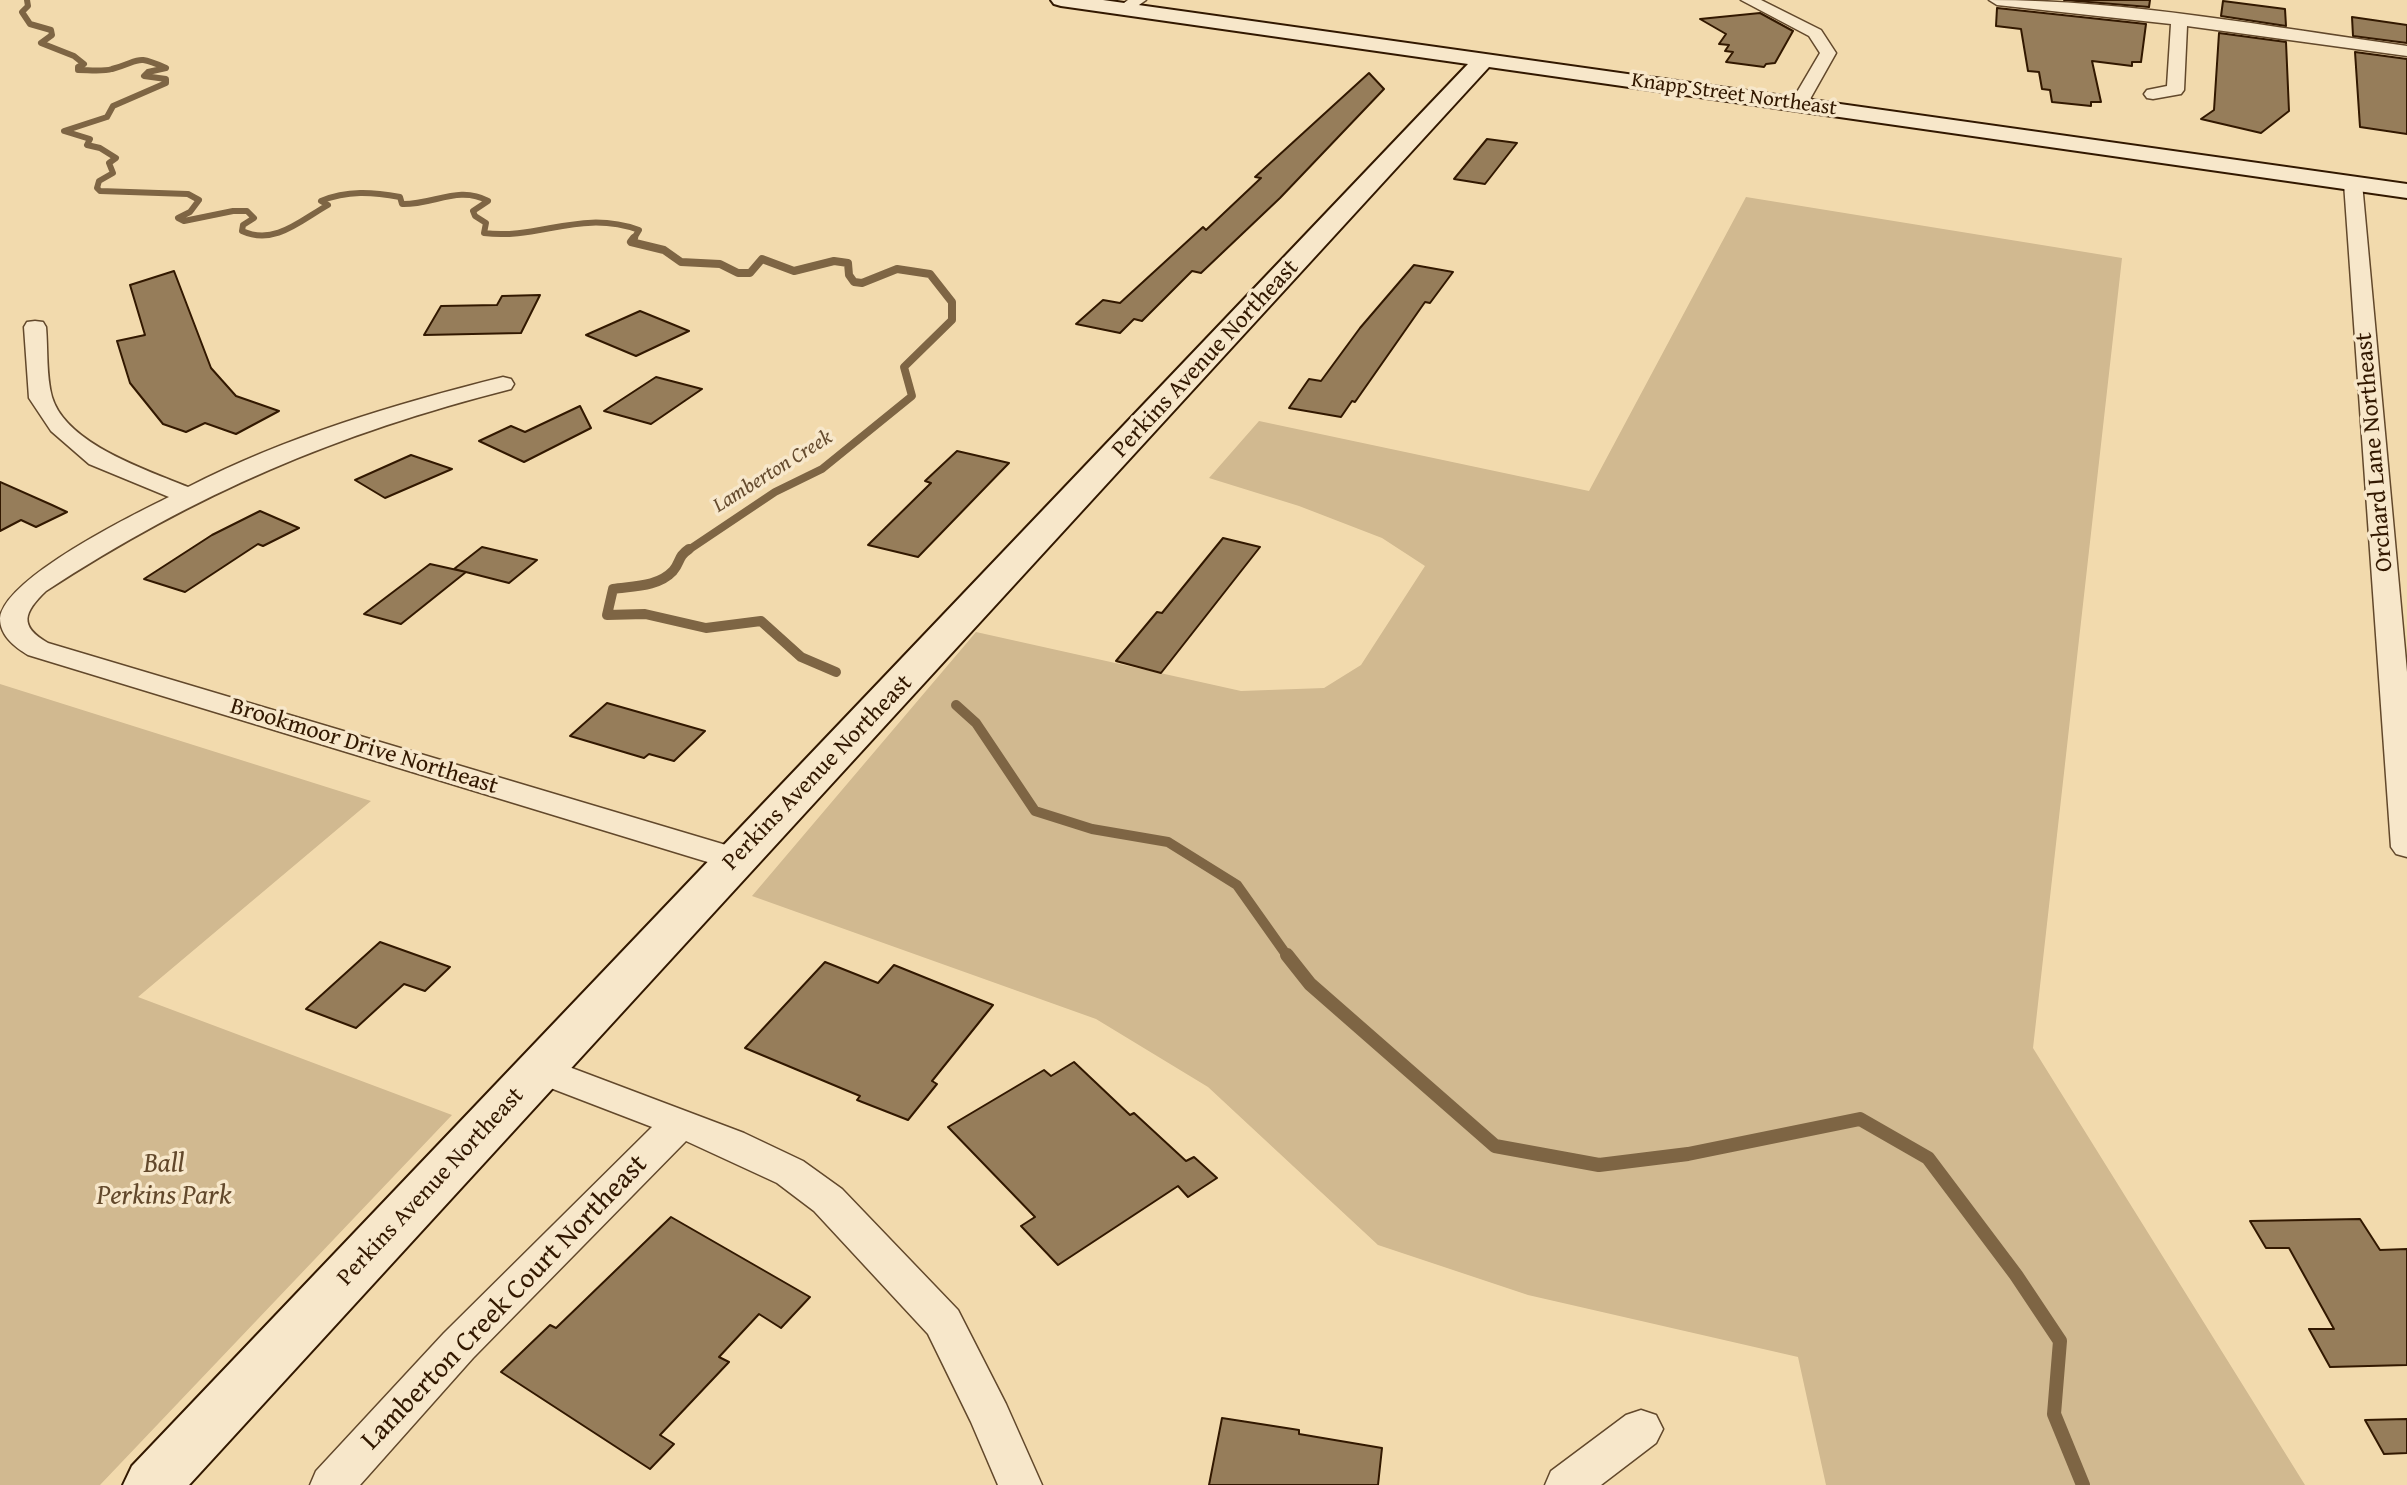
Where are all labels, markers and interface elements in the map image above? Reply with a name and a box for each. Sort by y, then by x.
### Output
street label: Knapp Street Northeast [1630,68,1838,122]
street label: Perkins Avenue Northeast [1107,254,1305,464]
street label: Orchard Lane Northeast [2350,331,2400,573]
water label: Lamberton Creek [709,425,837,519]
street label: Perkins Avenue Northeast [717,669,919,877]
street label: Brookmoor Drive Northeast [227,693,501,801]
street label: Perkins Avenue Northeast [332,1082,530,1292]
park label: Ball Perkins Park [97,1148,231,1214]
street label: Lamberton Creek Court Northeast [355,1148,655,1458]

